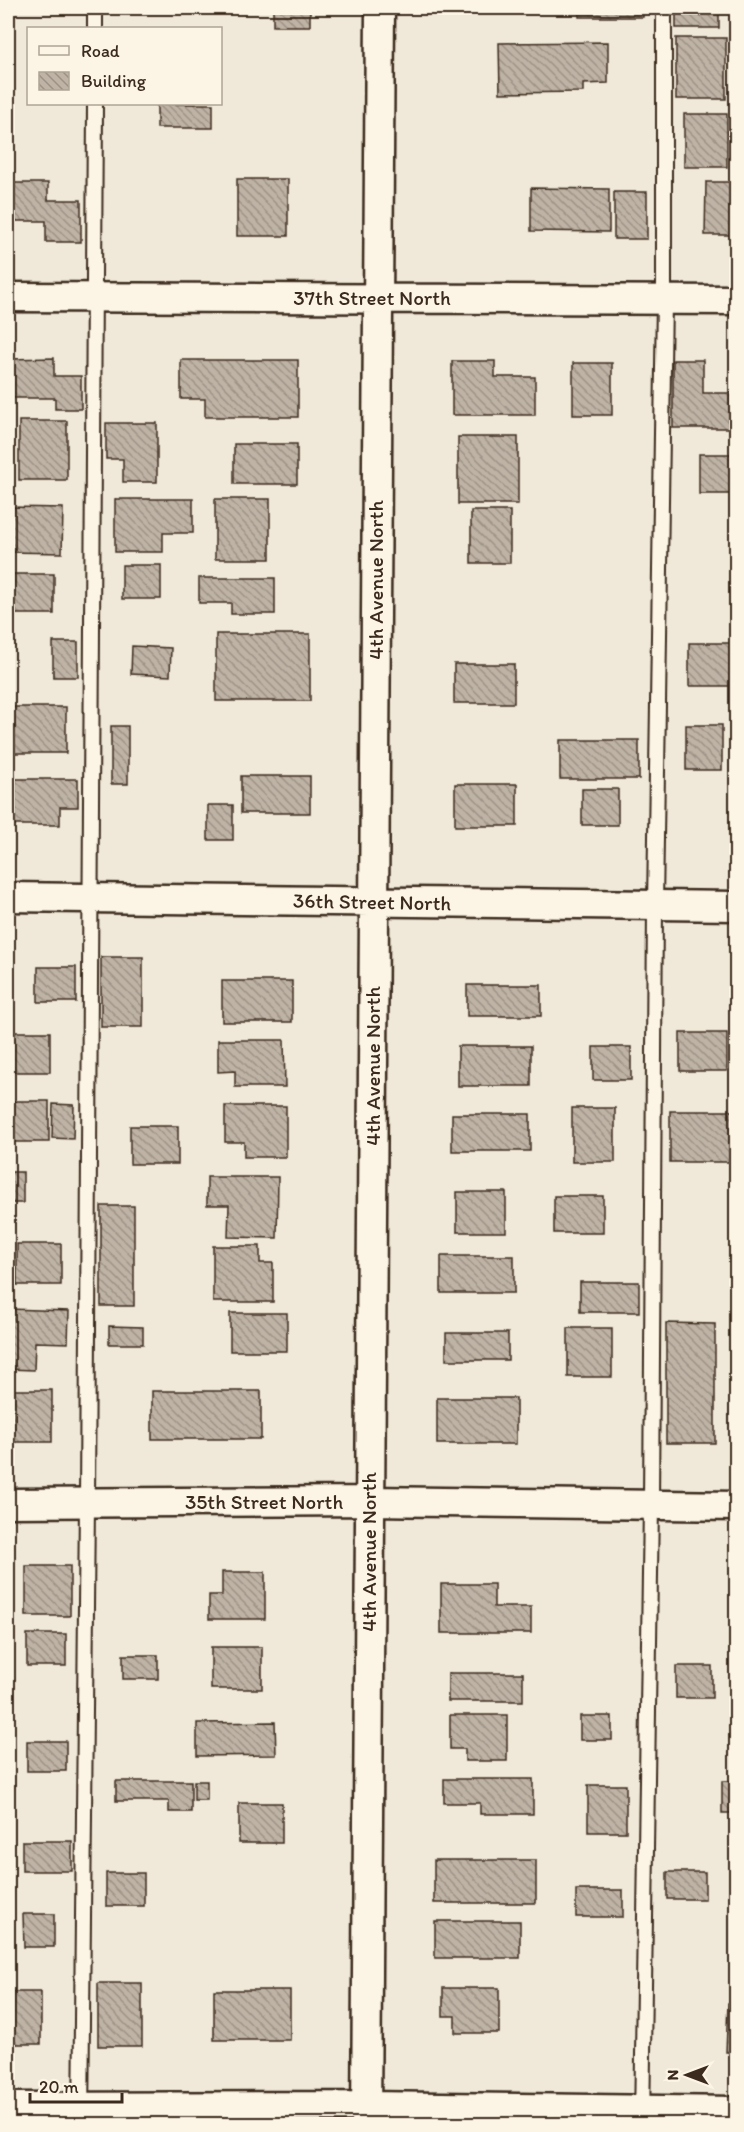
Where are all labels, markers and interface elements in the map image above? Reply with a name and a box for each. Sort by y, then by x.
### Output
legend [27,27,222,105]
text: Road [81,40,120,62]
text: Building [81,70,147,92]
street label: 37th Street North [293,285,451,310]
street label: 4th Avenue North [363,500,388,660]
street label: 36th Street North [293,888,452,915]
street label: 4th Avenue North [360,986,385,1146]
street label: 4th Avenue North [356,1472,381,1632]
street label: 35th Street North [185,1489,343,1514]
north arrow [657,2045,717,2105]
scale bar [30,2066,122,2104]
text: N [663,2070,682,2080]
text: 20 m [39,2076,79,2098]

